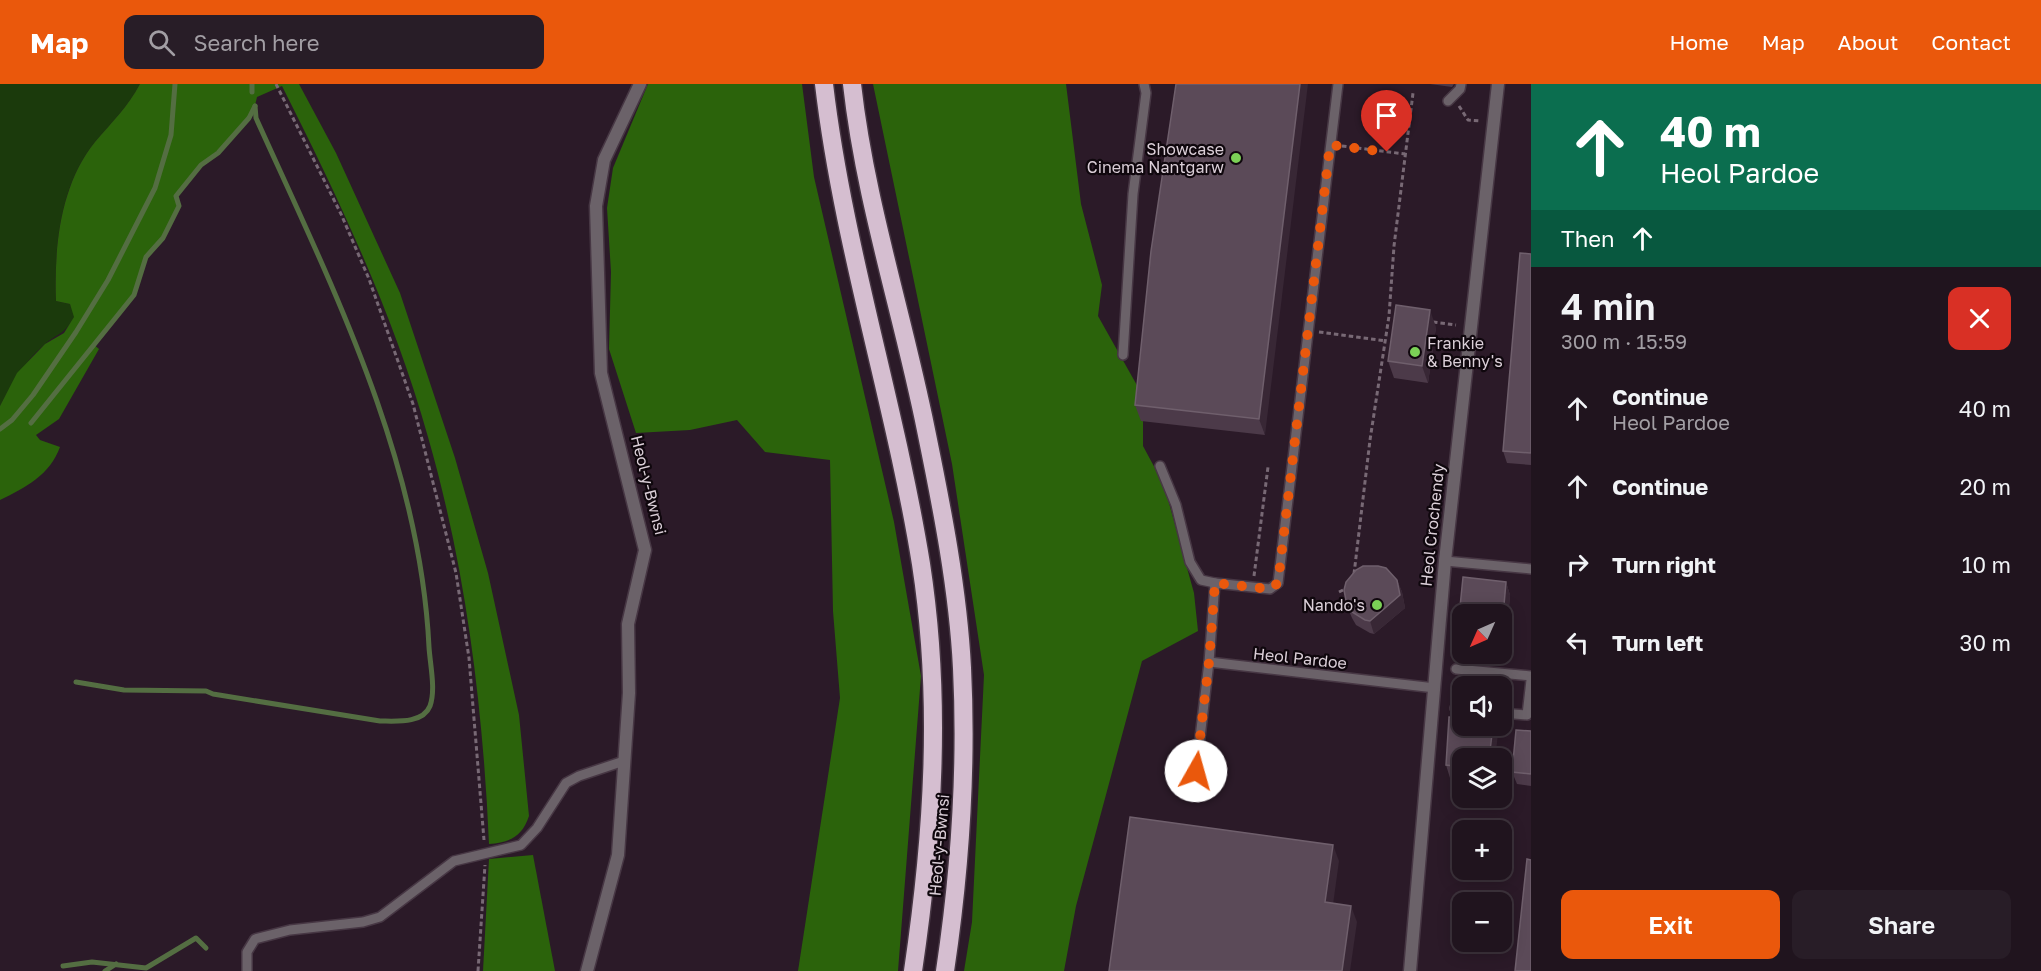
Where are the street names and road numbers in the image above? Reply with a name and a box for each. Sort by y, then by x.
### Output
street label: Heol-y-Bwnsi [627,433,671,537]
street label: Heol Crochendy [1416,463,1448,587]
street label: Heol Pardoe [1252,643,1348,673]
street label: Heol-y-Bwnsi [925,793,953,897]

